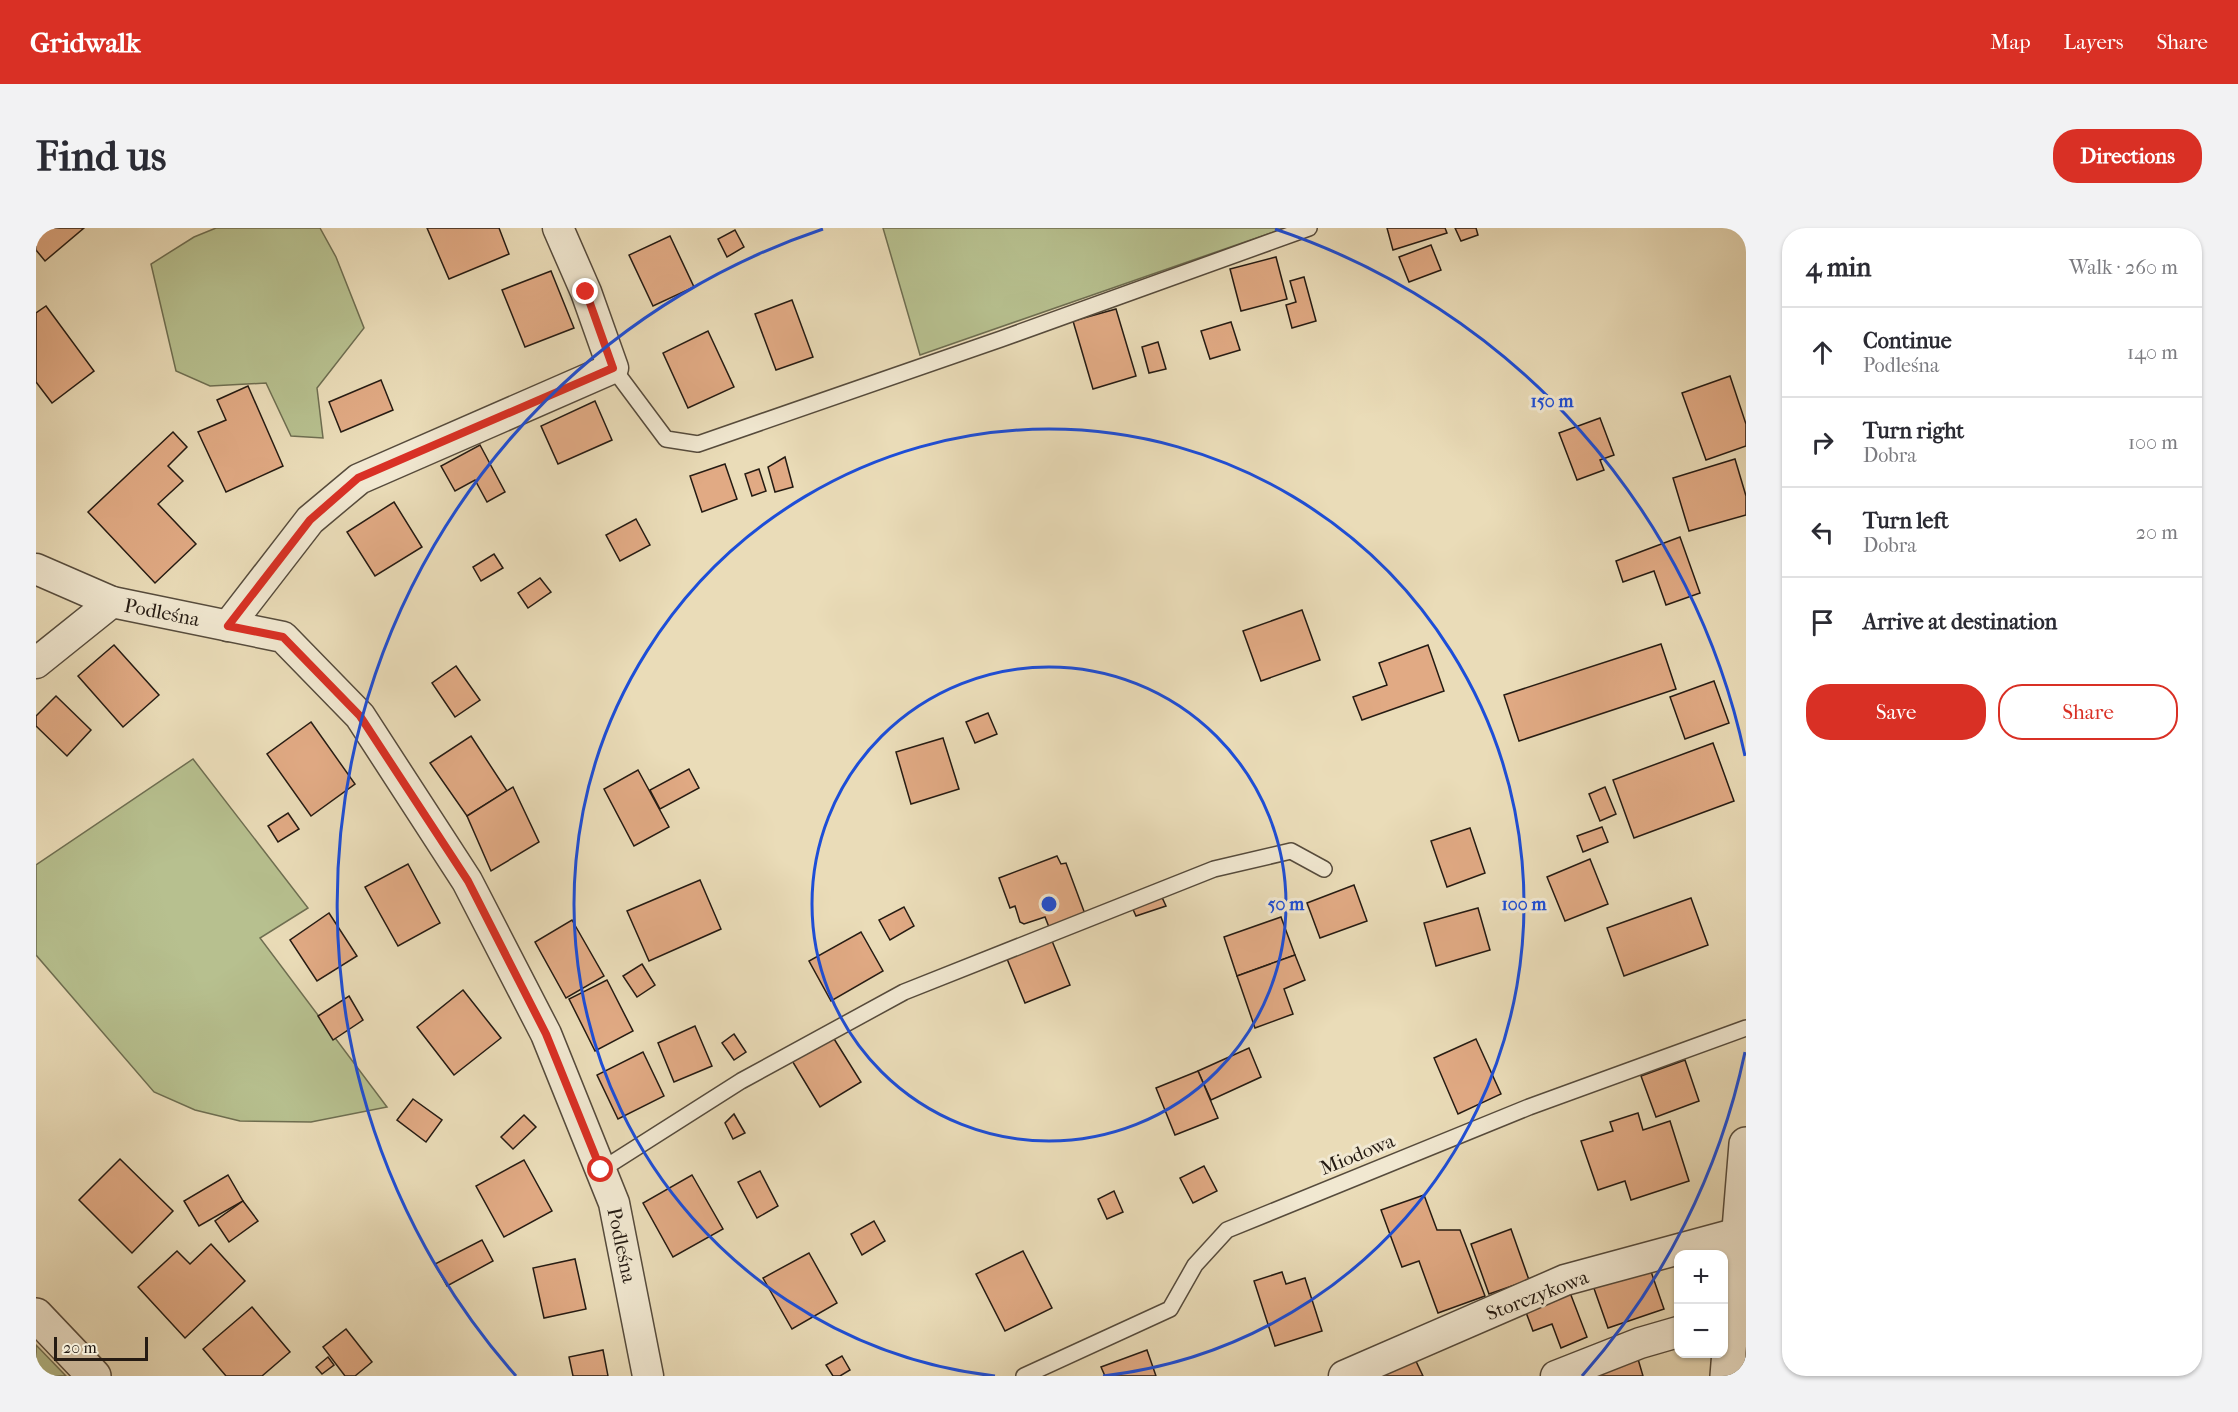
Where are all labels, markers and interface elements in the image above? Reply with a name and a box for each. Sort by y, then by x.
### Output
text: Gridwalk [30,26,141,59]
text: Map [1990,30,2031,54]
text: Layers [2064,30,2123,54]
text: Share [2156,30,2208,54]
button: Directions [2053,129,2202,183]
text: Find us [36,132,166,181]
text: 4 min [1806,252,1871,283]
text: Walk · 260 m [2069,256,2178,279]
route end [572,278,598,304]
text: Continue [1863,328,1952,354]
icon: ahead [1806,336,1839,369]
text: 140 m [2127,341,2178,364]
text: Podleśna [1863,354,1939,377]
text: 150 m [1531,391,1574,412]
text: Turn right [1863,418,1964,444]
icon: right [1806,426,1839,459]
text: 100 m [2128,431,2178,454]
text: Dobra [1863,444,1916,467]
text: Turn left [1863,508,1949,534]
icon: left [1806,516,1839,549]
text: 20 m [2136,521,2178,544]
text: Dobra [1863,534,1916,557]
street label: Podleśna [122,594,202,631]
icon: arrive [1806,606,1839,639]
text: Arrive at destination [1863,609,2057,635]
button: Save [1806,684,1986,740]
button: Share [1998,684,2178,740]
centre of rings [1039,894,1059,914]
text: 50 m [1268,894,1305,915]
text: 100 m [1501,894,1548,915]
street label: Miodowa [1316,1129,1399,1180]
route start [587,1156,613,1182]
street label: Podleśna [602,1205,641,1285]
map controls [1674,1250,1728,1358]
button: + [1674,1250,1728,1304]
street label: Storczykowa [1483,1265,1592,1325]
button: − [1674,1304,1728,1358]
scale bar [54,1334,148,1362]
text: 20 m [63,1338,97,1357]

